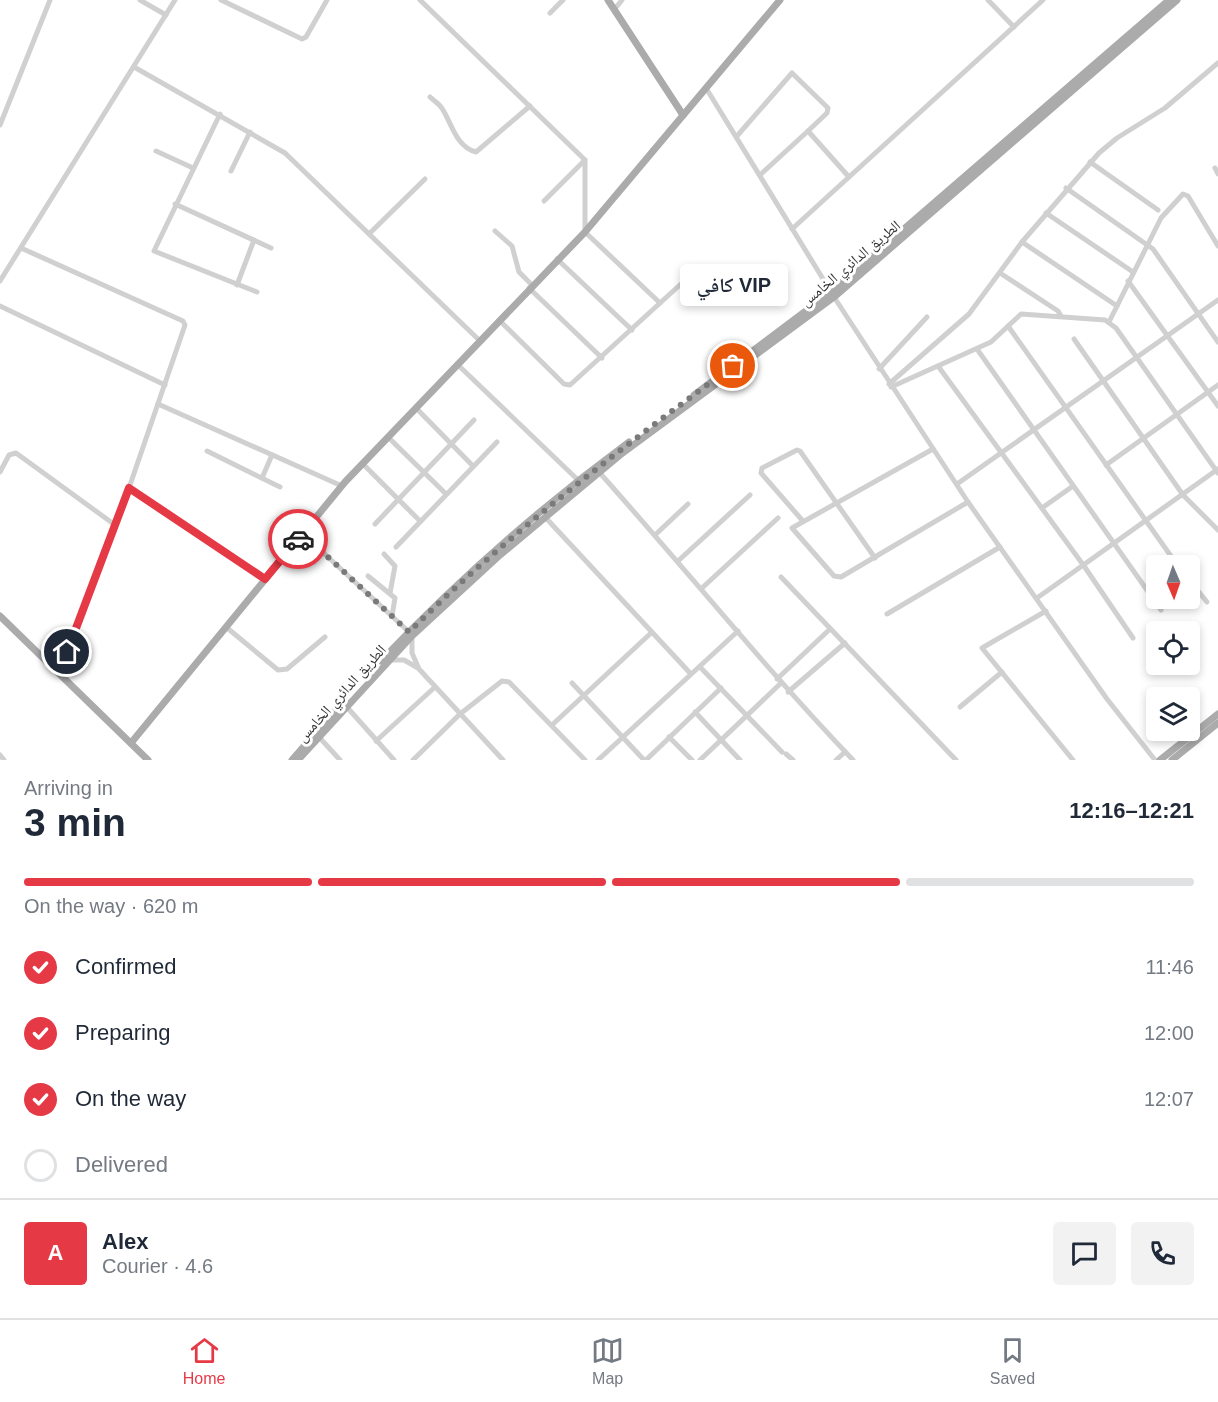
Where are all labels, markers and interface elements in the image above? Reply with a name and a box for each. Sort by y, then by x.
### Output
street label: الطريق الدائري الخامس [797,216,906,313]
callout: كافي VIP [679,264,787,306]
text: كافي VIP [697,274,771,296]
pin [707,340,758,391]
icon: bag [716,349,749,382]
courier [268,509,328,569]
icon: car [282,523,315,556]
north arrow [1146,555,1200,609]
map controls [1146,555,1200,741]
button: locate [1146,621,1200,675]
pin [41,626,92,677]
icon: home [50,635,83,668]
street label: الطريق الدائري الخامس [293,641,392,748]
button: layers [1146,687,1200,741]
text: Arriving in [24,777,113,799]
text: 12:16–12:21 [1069,798,1194,823]
text: 3 min [24,801,126,844]
text: On the way · 620 m [24,895,199,917]
icon: check [24,951,57,984]
text: Confirmed [75,954,176,979]
text: 11:46 [1145,956,1194,978]
icon: check [24,1017,57,1050]
text: Preparing [75,1020,170,1045]
text: 12:00 [1144,1022,1194,1044]
icon: check [24,1083,57,1116]
text: On the way [75,1086,186,1111]
text: 12:07 [1144,1088,1194,1110]
text: Delivered [75,1152,168,1177]
button: chat [1053,1222,1116,1285]
button: phone [1131,1222,1194,1285]
text: Alex [102,1229,148,1254]
text: A [48,1240,63,1265]
text: Courier · 4.6 [102,1255,213,1277]
tab: Home [183,1334,226,1388]
tab: Map [591,1334,624,1388]
tab: Saved [990,1334,1035,1388]

